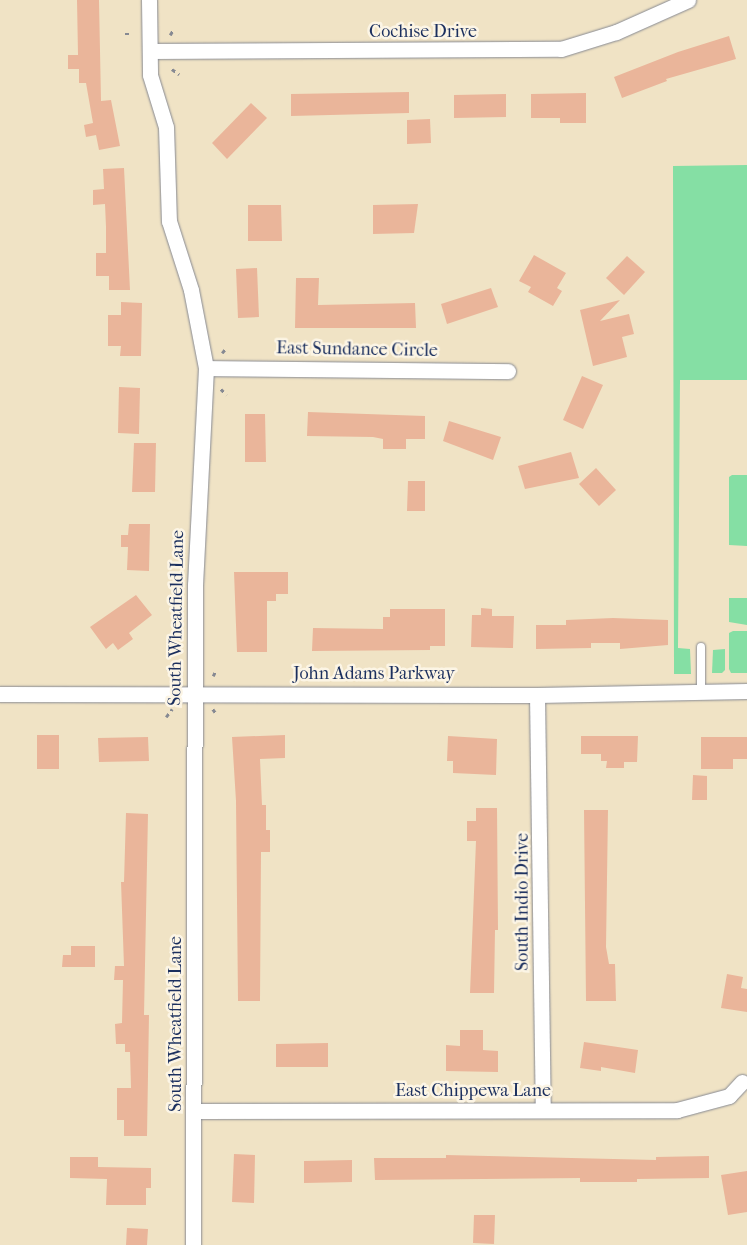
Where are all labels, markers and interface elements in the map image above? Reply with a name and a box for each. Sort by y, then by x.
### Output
street label: Cochise Drive [369,21,477,43]
street label: East Sundance Circle [276,338,438,362]
street label: South Wheatfield Lane [165,530,189,706]
street label: John Adams Parkway [293,663,455,685]
street label: South Indio Drive [512,833,534,971]
street label: South Wheatfield Lane [165,936,187,1112]
street label: East Chippewa Lane [395,1080,551,1102]

